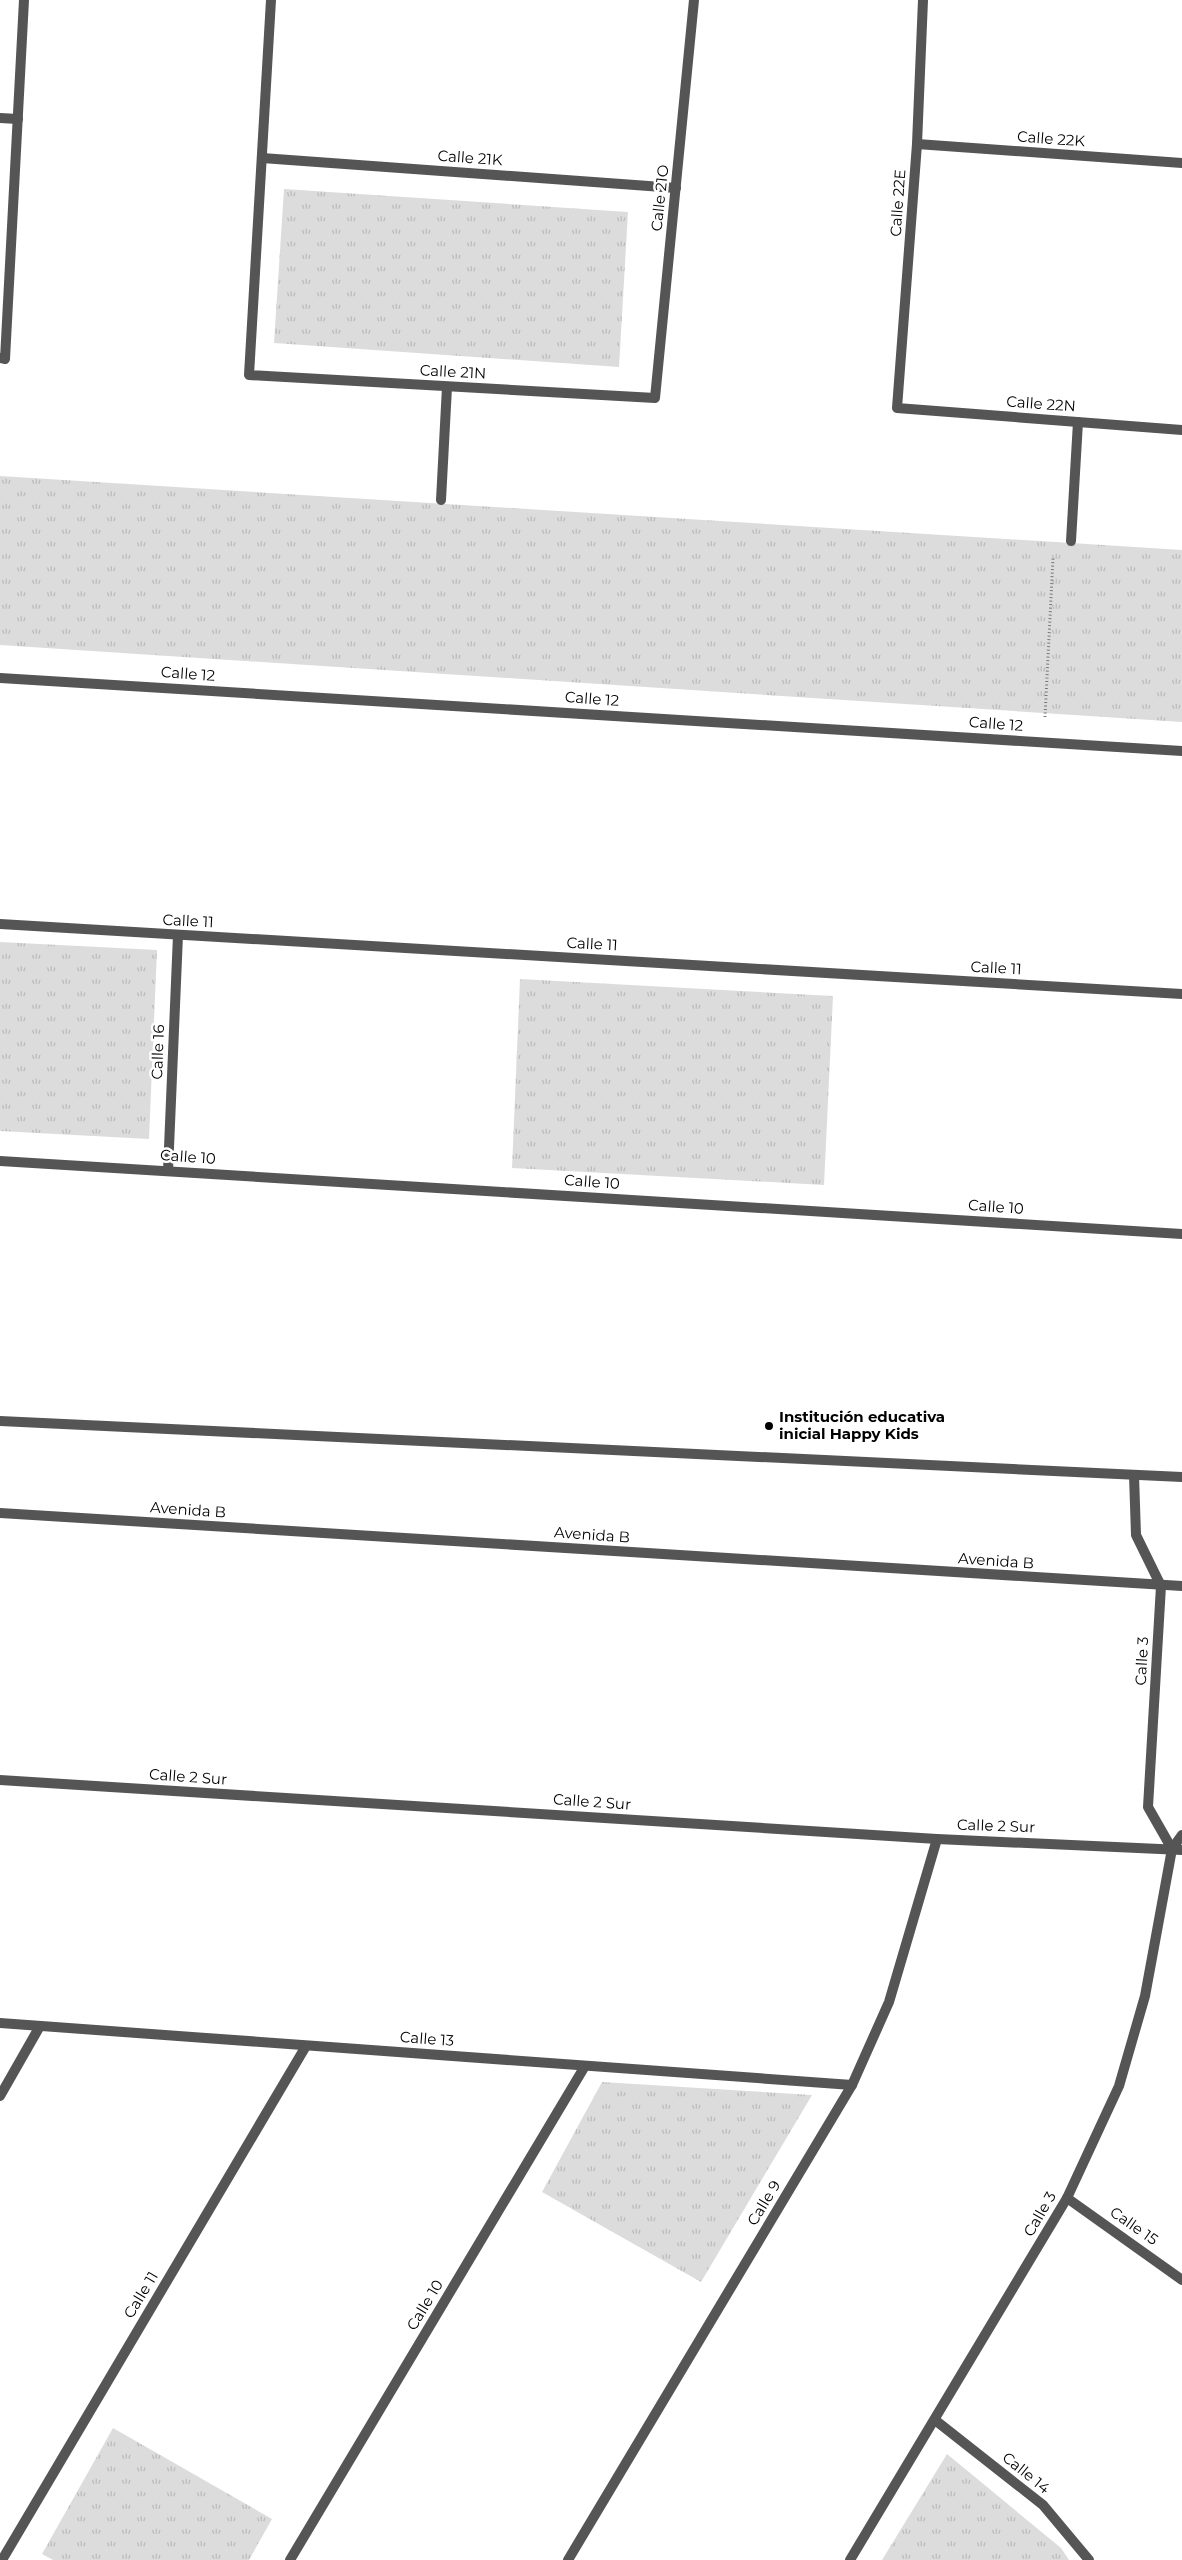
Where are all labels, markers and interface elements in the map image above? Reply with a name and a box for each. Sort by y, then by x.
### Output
street label: Calle 22K [1016,127,1086,150]
street label: Calle 21K [437,146,503,169]
street label: Calle 21O [647,164,672,232]
street label: Calle 22E [886,169,909,237]
street label: Calle 21N [419,360,487,383]
street label: Calle 22N [1006,392,1076,415]
street label: Calle 12 [160,662,216,685]
street label: Calle 12 [564,687,620,710]
street label: Calle 12 [968,712,1024,735]
street label: Calle 11 [162,910,214,931]
street label: Calle 11 [566,933,618,954]
street label: Calle 11 [970,957,1022,978]
street label: Calle 16 [147,1024,168,1080]
street label: Calle 10 [160,1145,217,1168]
street label: Calle 10 [564,1170,621,1193]
street label: Calle 10 [968,1195,1025,1218]
place label: Institución educativa inicial Happy Kids [779,1407,945,1443]
marker: Institución educativa inicial Happy Kids [763,1420,775,1432]
street label: Avenida B [150,1497,226,1522]
street label: Avenida B [554,1522,630,1547]
street label: Avenida B [958,1548,1034,1573]
street label: Calle 3 [1131,1636,1152,1686]
street label: Calle 2 Sur [148,1764,228,1789]
street label: Calle 2 Sur [552,1789,632,1814]
street label: Calle 2 Sur [957,1815,1035,1836]
street label: Calle 13 [399,2027,455,2050]
street label: Calle 9 [743,2177,784,2229]
street label: Calle 3 [1019,2188,1060,2240]
street label: Calle 15 [1107,2202,1162,2249]
street label: Calle 11 [119,2268,162,2322]
street label: Calle 10 [402,2276,447,2334]
street label: Calle 14 [999,2448,1054,2498]

